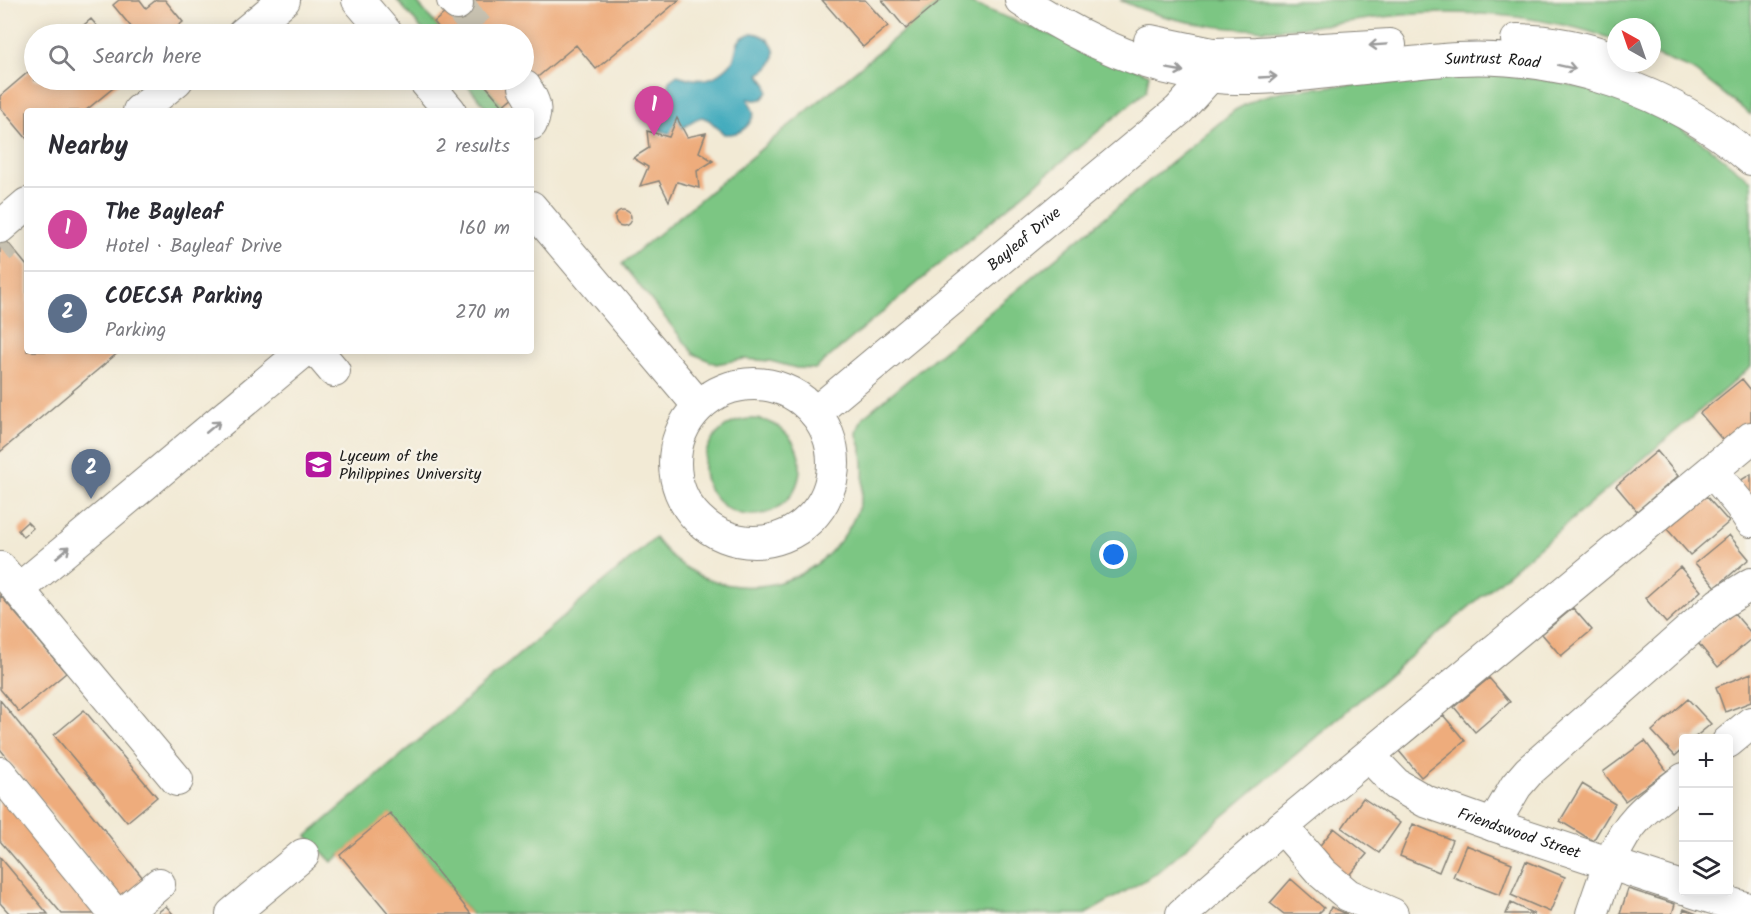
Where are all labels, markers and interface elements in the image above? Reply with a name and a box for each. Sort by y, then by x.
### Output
north arrow [1607,18,1661,72]
search box [24,24,534,90]
text: Search here [93,40,201,75]
one-way arrow [1369,40,1389,51]
icon: search [45,41,78,74]
street label: Suntrust Road [1444,46,1543,76]
one-way arrow [1556,62,1576,73]
one-way arrow [1165,65,1184,76]
one-way arrow [1258,71,1278,82]
pin: 1 [634,86,674,136]
text: Nearby [48,126,128,168]
text: 2 results [435,131,510,163]
text: The Bayleaf [105,196,222,231]
street label: Bayleaf Drive [982,201,1067,277]
text: 1 [64,213,71,245]
text: 160 m [459,213,510,245]
text: Hotel · Bayleaf Drive [105,231,282,263]
text: COECSA Parking [105,280,263,315]
text: 2 [62,297,73,329]
text: 270 m [455,297,510,329]
text: Parking [105,315,166,347]
one-way arrow [205,420,220,434]
place label: Lyceum of the Philippines University [339,444,482,487]
school or university icon: Lyceum of the Philippines University [302,449,334,481]
pin: 2 [72,450,110,499]
your location [1099,540,1128,569]
one-way arrow [55,545,70,559]
map controls [1679,734,1733,896]
button: + [1679,734,1733,788]
button: − [1679,788,1733,842]
street label: Friendswood Street [1454,801,1585,866]
button: layers [1679,842,1733,896]

